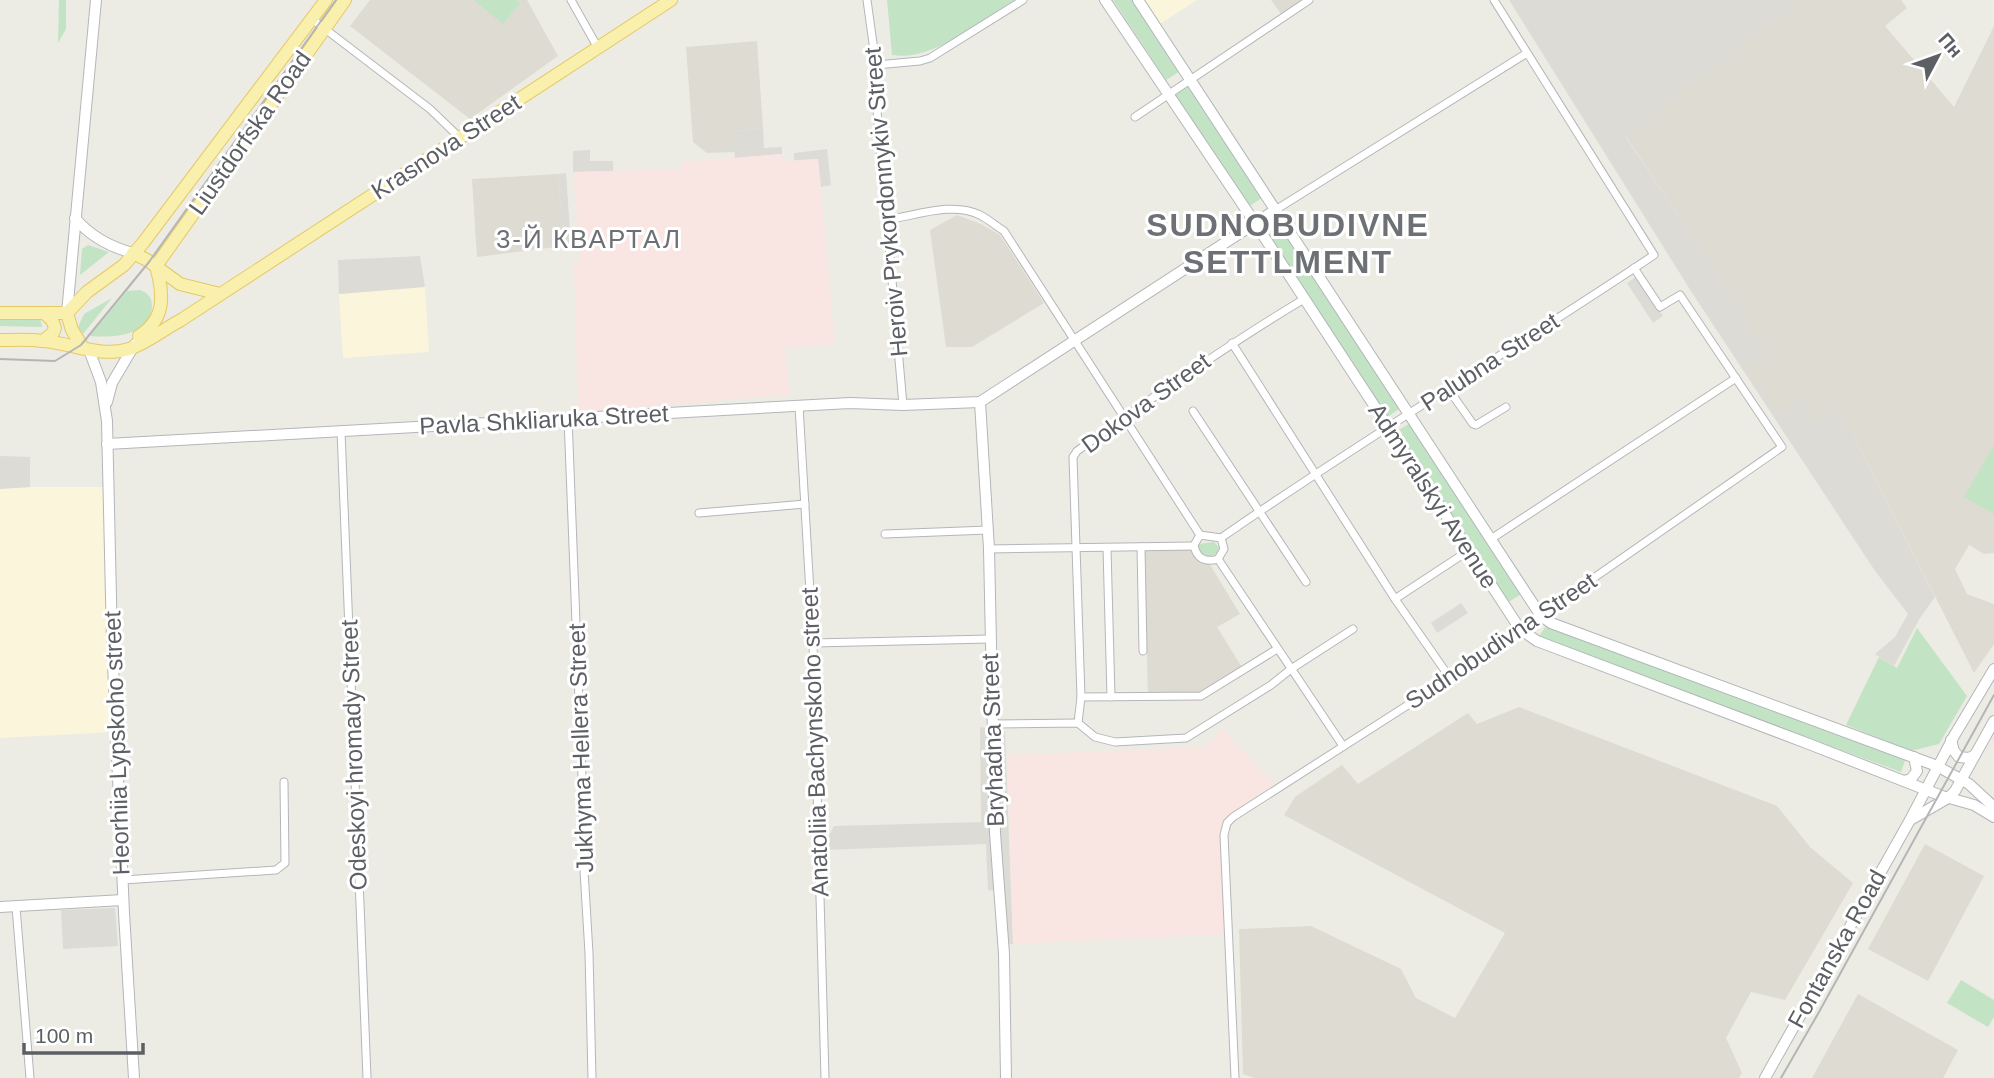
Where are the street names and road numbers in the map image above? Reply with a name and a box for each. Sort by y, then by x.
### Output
street label: Liustdorfska Road [183,46,316,220]
street label: Heroiv Prykordonnykiv Street [858,46,912,358]
street label: Krasnova Street [366,88,526,205]
street label: Palubna Street [1416,307,1564,416]
street label: Dokova Street [1076,347,1215,458]
street label: Admyralskyi Avenue [1363,398,1503,594]
street label: Pavla Shkliaruka Street [419,399,670,440]
street label: Sudnobudivna Street [1400,567,1601,714]
street label: Anatoliia Bachynskoho street [796,587,833,897]
street label: Heorhiia Lypskoho street [98,610,135,876]
street label: Odeskoyi hromady Street [335,619,372,891]
street label: Jukhyma Hellera Street [563,623,598,873]
street label: Bryhadna Street [976,653,1009,827]
street label: Fontanska Road [1782,865,1891,1032]

